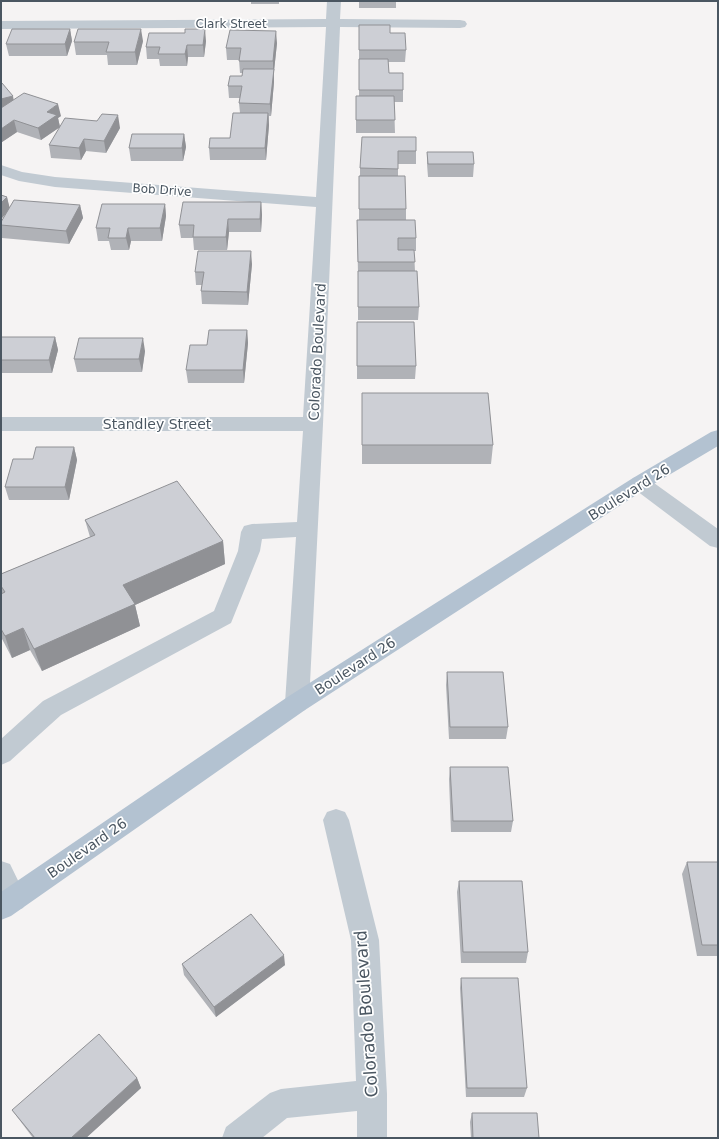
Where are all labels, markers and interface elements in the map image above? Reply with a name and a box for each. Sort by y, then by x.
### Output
street label: Clark Street [195,17,267,31]
street label: Bob Drive [132,181,192,199]
street label: Colorado Boulevard [305,283,329,421]
street label: Standley Street [103,416,212,432]
street label: Boulevard 26 [585,461,673,523]
street label: Boulevard 26 [312,634,398,698]
street label: Boulevard 26 [44,815,130,881]
street label: Colorado Boulevard [350,930,382,1098]

